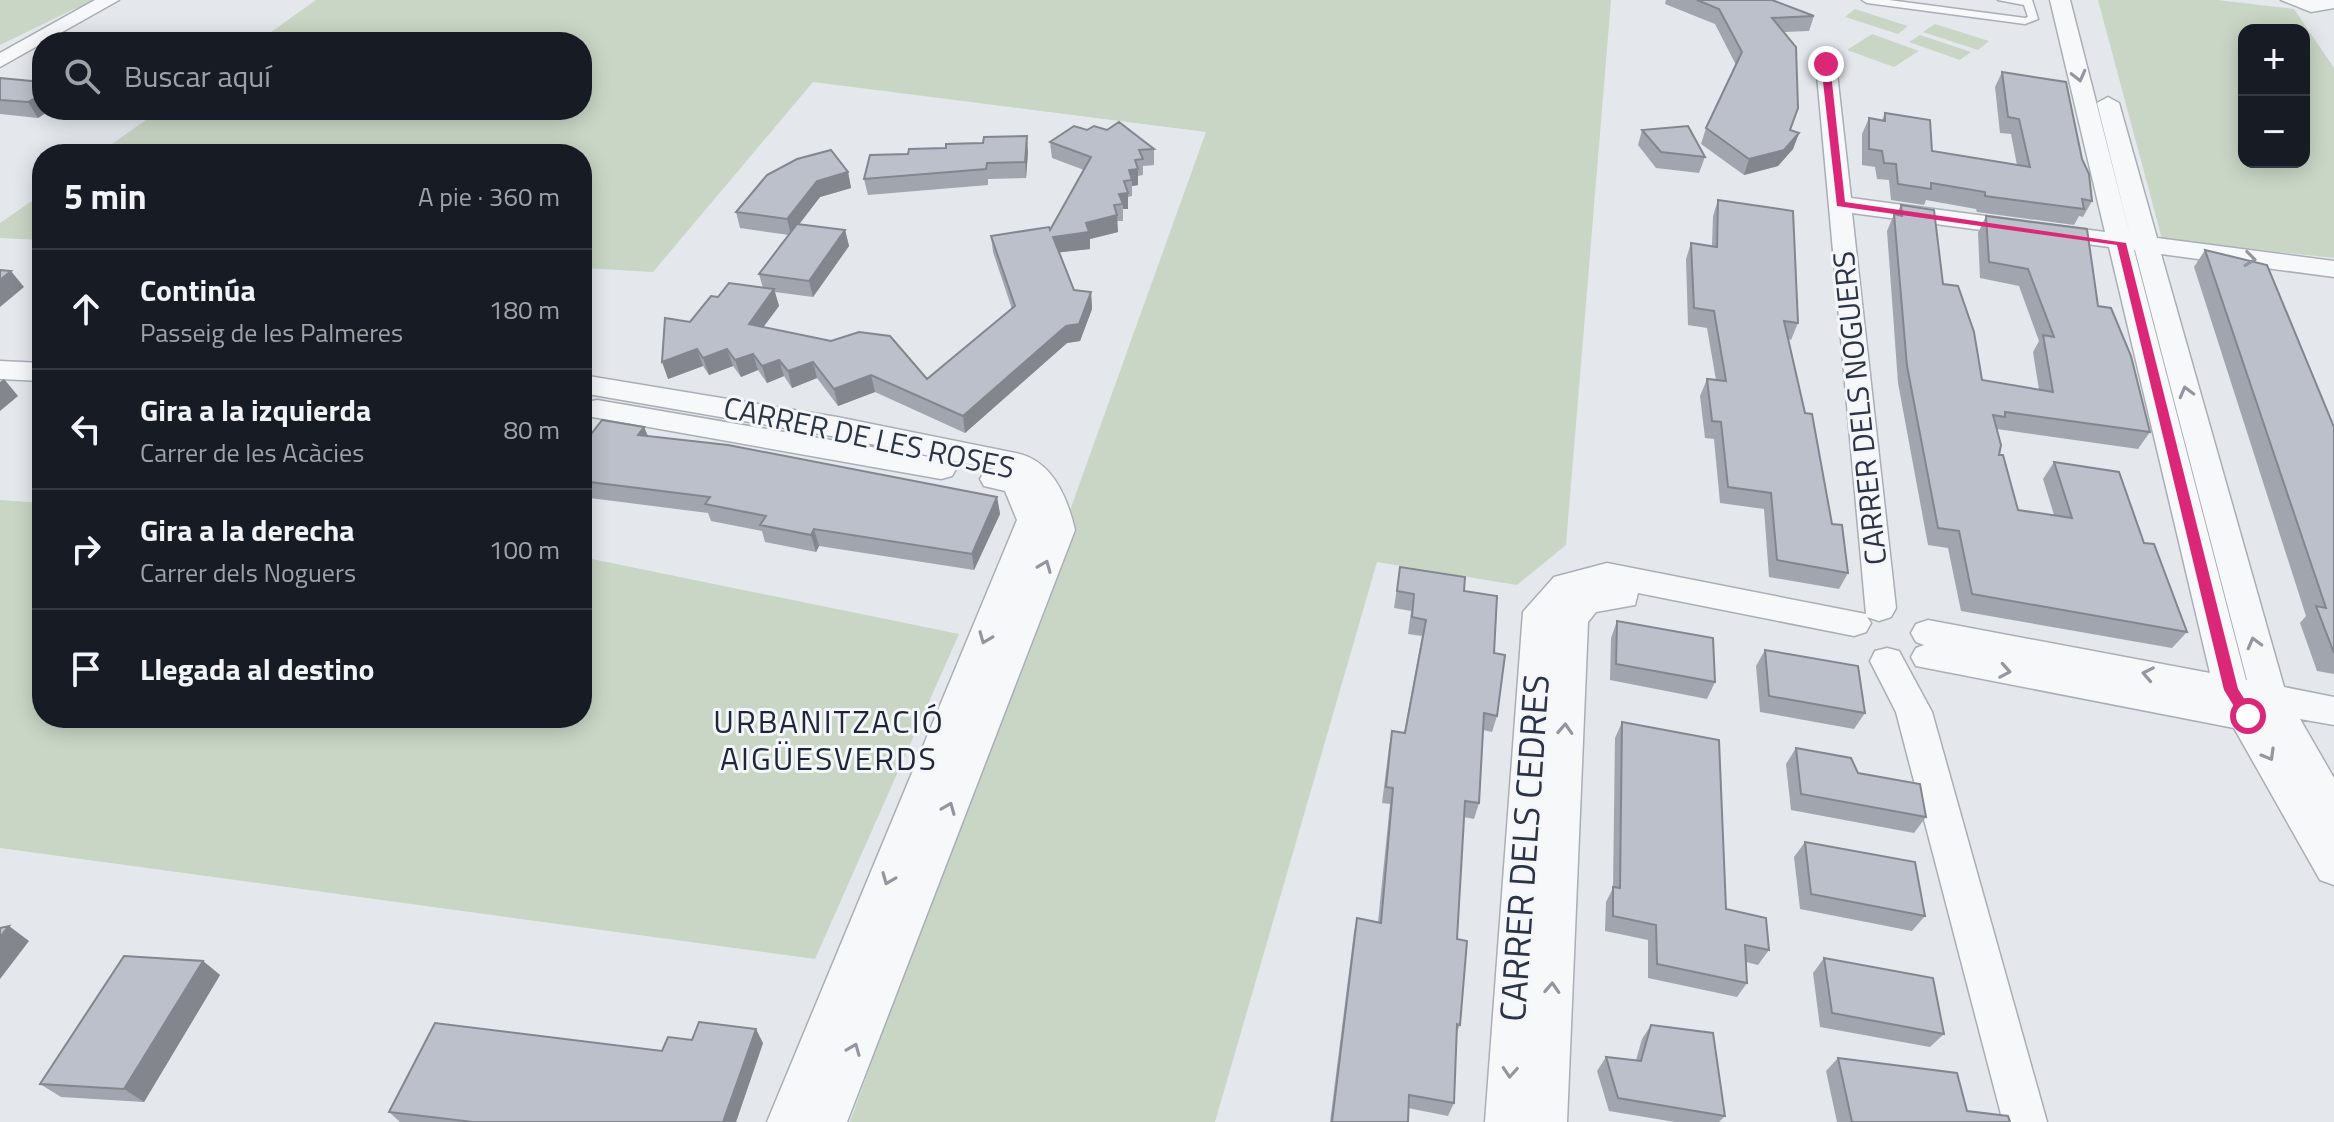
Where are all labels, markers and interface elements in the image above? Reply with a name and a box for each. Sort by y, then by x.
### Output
map controls [2238,24,2310,168]
button: + [2238,24,2310,96]
search box [32,32,592,120]
route end [1808,46,1844,82]
text: Buscar aquí [124,53,271,99]
icon: search [60,54,104,98]
one-way arrow [2069,68,2086,82]
button: − [2238,96,2310,168]
text: 5 min [64,170,147,222]
text: A pie · 360 m [418,177,560,216]
street label: CARRER DELS NOGUERS [1820,249,1898,567]
one-way arrow [2243,250,2257,267]
text: Continúa [140,267,256,313]
icon: ahead [64,287,108,331]
text: 180 m [489,290,560,329]
text: Passeig de les Palmeres [140,313,403,352]
street label: CARRER DE LES ROSES [719,384,1019,490]
one-way arrow [2179,385,2195,399]
text: Gira a la izquierda [140,387,371,433]
icon: left [64,407,108,451]
text: 80 m [503,410,560,449]
text: Carrer de les Acàcies [140,433,364,472]
text: Gira a la derecha [140,507,355,553]
icon: right [64,527,108,571]
text: 100 m [489,530,560,569]
text: Carrer dels Noguers [140,553,356,592]
one-way arrow [1035,560,1052,574]
one-way arrow [979,630,995,644]
one-way arrow [2247,636,2263,650]
text: Llegada al destino [140,646,374,692]
icon: arrive [64,647,108,691]
one-way arrow [1998,662,2012,679]
one-way arrow [2141,666,2155,683]
street label: CARRER DELS CEDRES [1484,673,1563,1023]
district label: URBANITZACIÓ AIGÜESVERDS [713,697,945,782]
route start [2230,698,2266,734]
one-way arrow [1557,722,1574,735]
one-way arrow [2260,746,2275,761]
one-way arrow [940,802,956,816]
one-way arrow [881,871,897,885]
one-way arrow [1543,981,1560,994]
one-way arrow [844,1043,861,1057]
one-way arrow [1502,1066,1519,1079]

